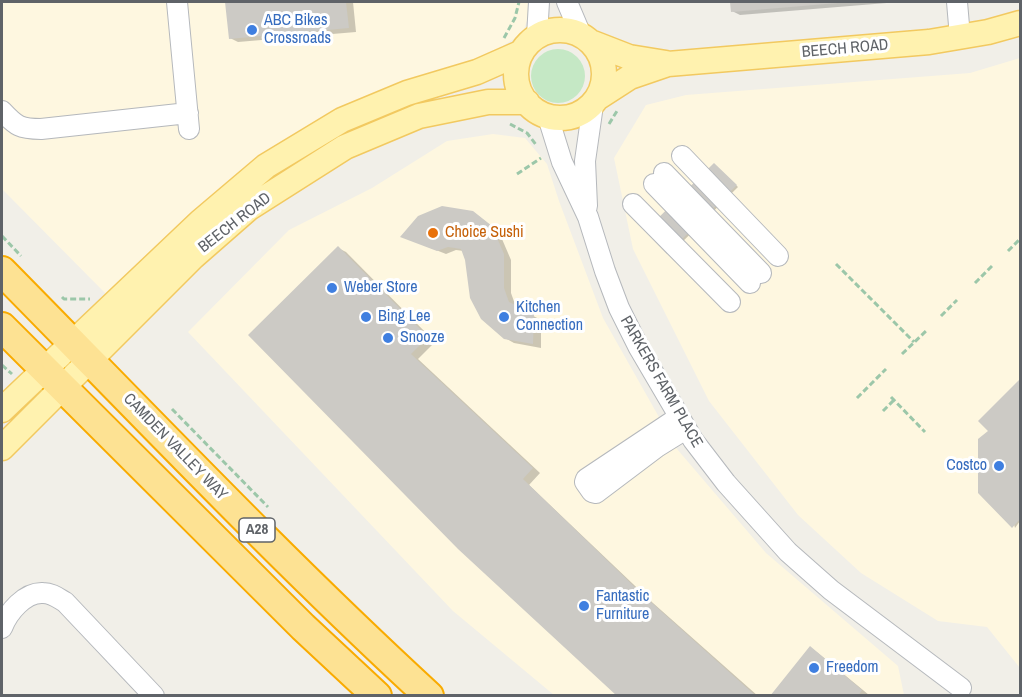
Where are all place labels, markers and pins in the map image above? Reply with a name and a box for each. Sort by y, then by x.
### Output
place label: ABC Bikes Crossroads [264,11,331,49]
marker: ABC Bikes Crossroads [245,23,259,37]
place label: Choice Sushi [445,223,524,243]
marker: Choice Sushi [426,226,440,240]
place label: Weber Store [344,278,417,298]
marker: Weber Store [325,281,339,295]
place label: Kitchen Connection [516,298,583,336]
place label: Bing Lee [378,307,431,327]
marker: Bing Lee [359,310,373,324]
marker: Kitchen Connection [497,310,511,324]
place label: Snooze [400,328,444,348]
marker: Snooze [381,331,395,345]
place label: Costco [946,456,987,476]
marker: Costco [992,459,1006,473]
place label: Fantastic Furniture [596,587,649,625]
marker: Fantastic Furniture [577,599,591,613]
place label: Freedom [826,658,878,678]
marker: Freedom [807,661,821,675]

